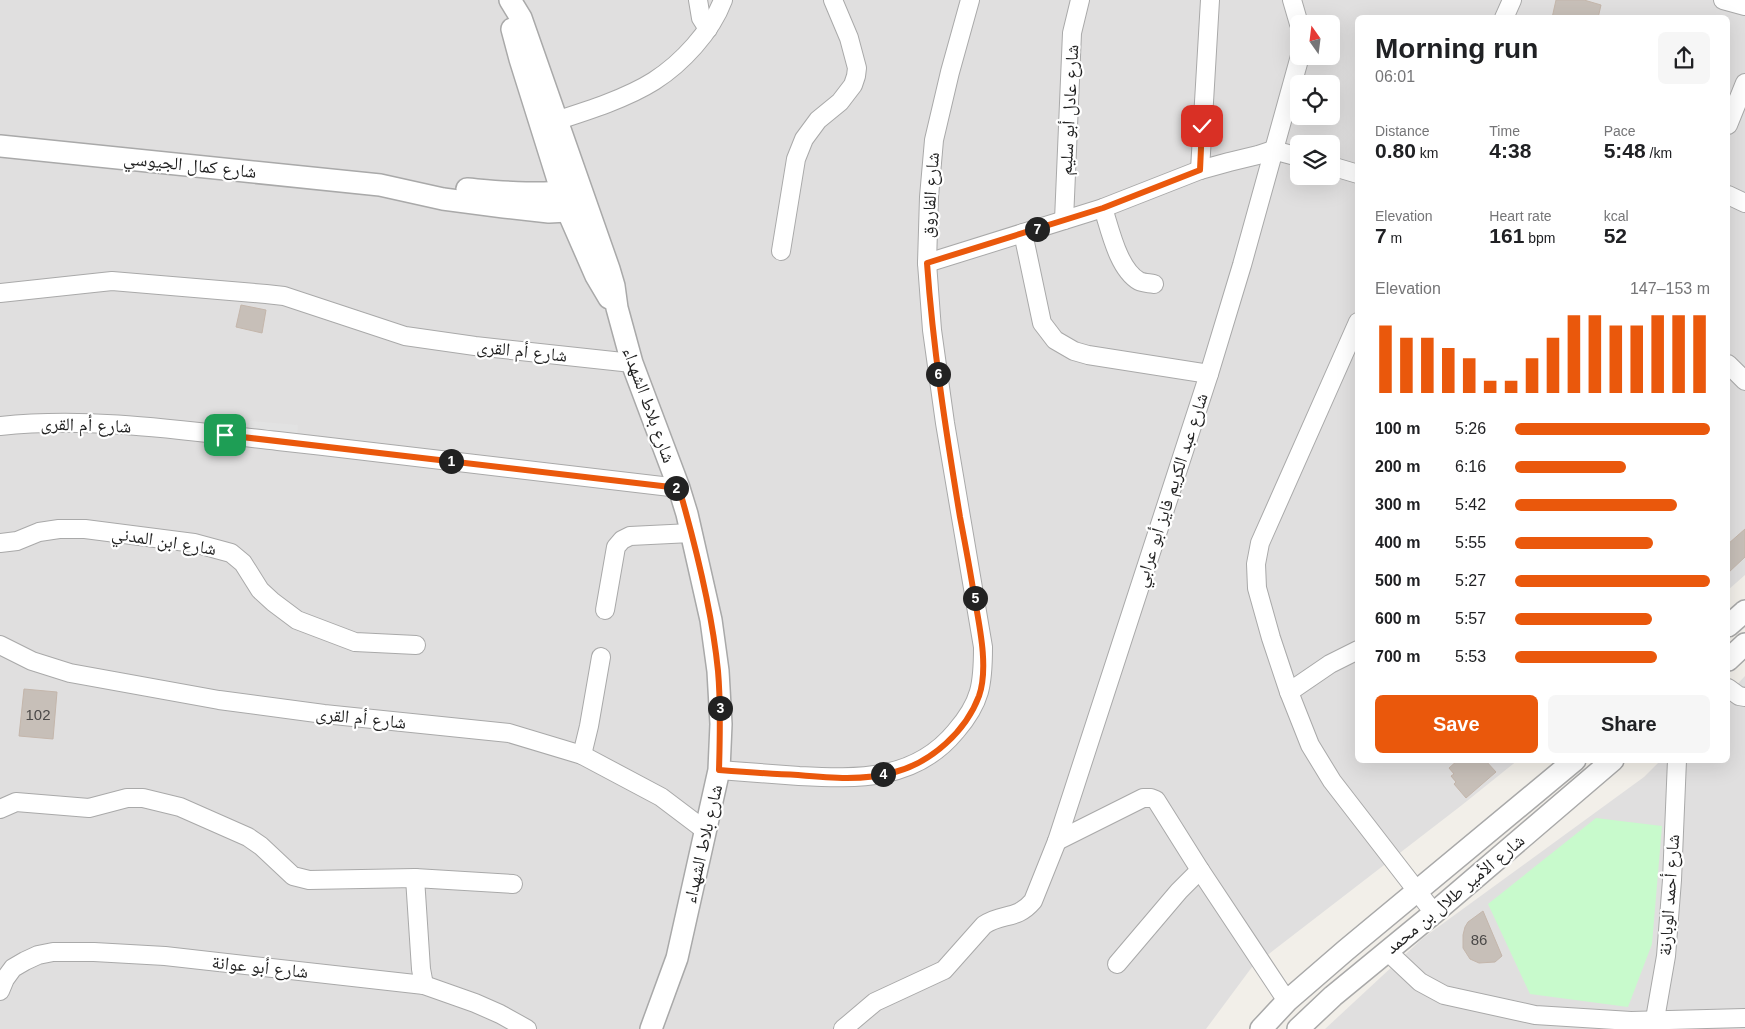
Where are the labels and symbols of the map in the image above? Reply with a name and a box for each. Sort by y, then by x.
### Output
north arrow [1290,15,1340,65]
street label: شارع عادل أبو سليم [1055,44,1084,176]
pin [1181,105,1223,147]
street label: شارع كمال الجيوسي [122,148,257,186]
street label: شارع الفاروق [917,151,944,239]
pin: 7 [1024,216,1050,242]
street label: شارع أم القرى [476,336,568,368]
street label: شارع بلاط الشهداء [618,344,679,466]
pin: 6 [926,362,950,386]
street label: شارع عبد الكريم فايز أبو عرابي [1129,390,1216,591]
street label: شارع أم القرى [40,413,132,439]
pin [204,414,246,456]
pin: 1 [438,448,464,474]
pin: 2 [664,476,688,500]
street label: شارع ابن المدني [110,523,218,564]
pin: 5 [962,586,988,610]
pin: 3 [708,696,732,720]
street label: شارع أم القرى [315,703,407,735]
house number: 102 [25,706,51,723]
pin: 4 [870,762,896,786]
street label: شارع بلاط الشهداء [680,783,727,906]
street label: شارع الأمير طلال بن محمد [1382,830,1529,959]
street label: شارع أحمد الوبارنة [1654,833,1684,957]
house number: 86 [1471,931,1487,948]
street label: شارع أبو عوانة [211,951,309,983]

